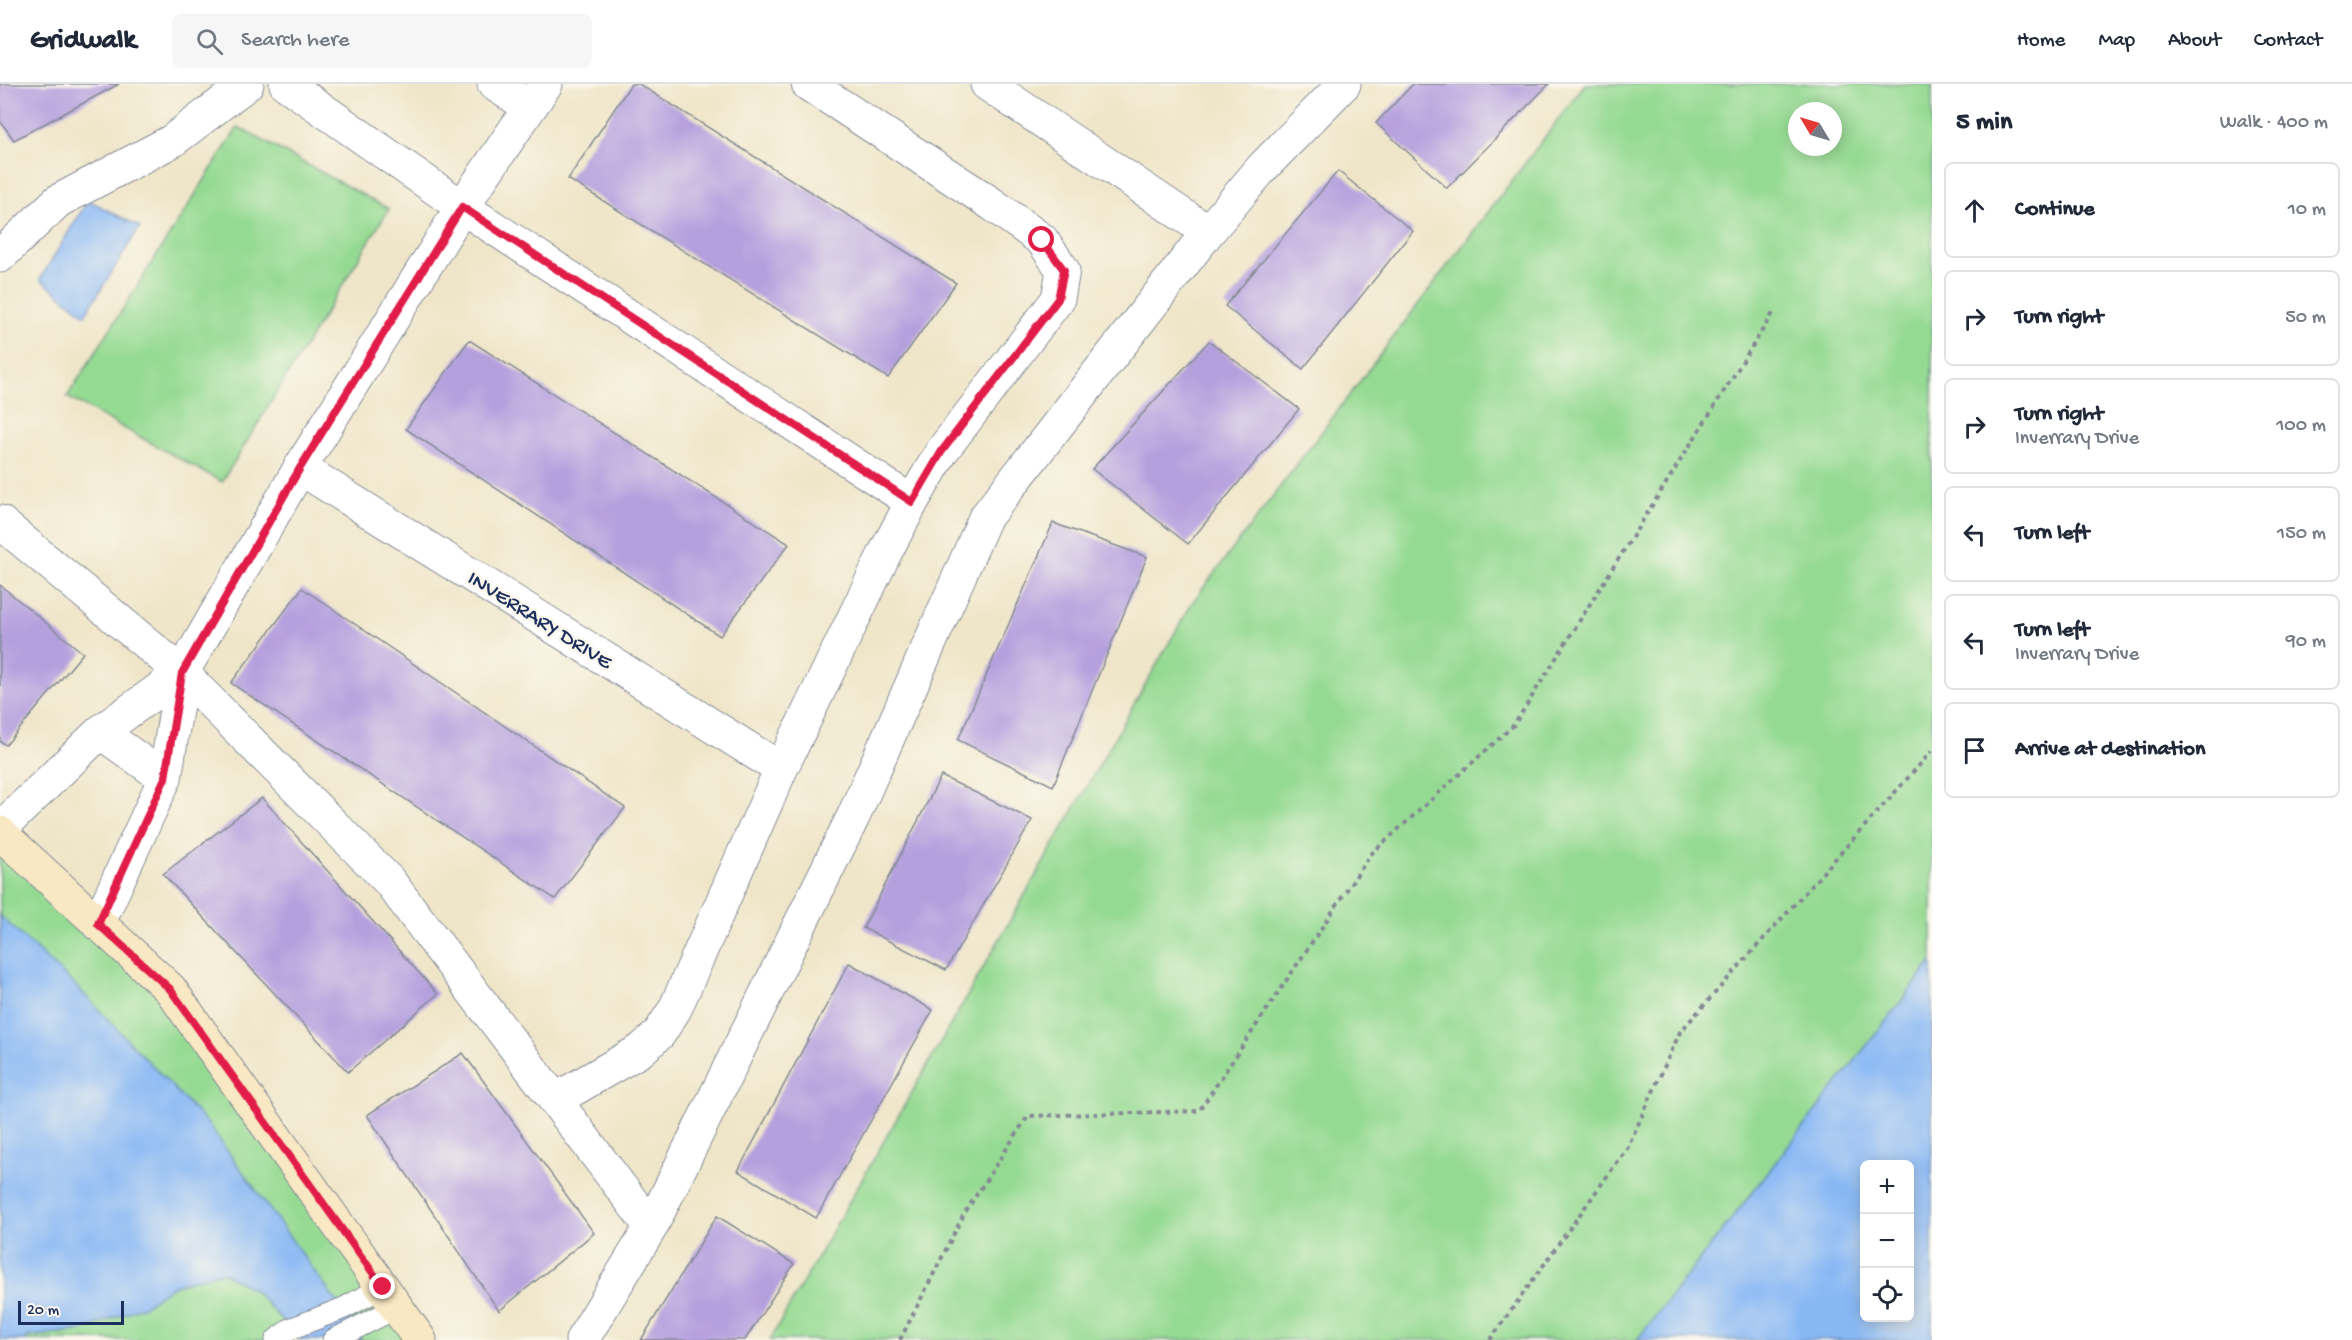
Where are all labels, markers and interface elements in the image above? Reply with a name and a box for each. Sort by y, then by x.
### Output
search box [172,14,592,68]
text: Gridwalk [30,25,136,58]
icon: search [193,25,226,58]
text: Search here [241,28,349,54]
text: Home [2017,29,2065,54]
text: Map [2098,29,2135,54]
text: About [2168,29,2221,54]
text: Contact [2254,29,2322,54]
north arrow [1788,102,1842,156]
text: 5 min [1956,108,2012,139]
text: Walk · 400 m [2220,112,2328,135]
icon: ahead [1958,194,1991,227]
text: Continue [2015,197,2095,223]
text: 10 m [2288,199,2326,222]
route start [1028,226,1054,252]
icon: right [1958,302,1991,335]
text: Turn right [2015,305,2103,331]
text: 50 m [2285,307,2326,330]
text: Turn right [2015,402,2103,428]
icon: right [1958,410,1991,443]
text: 100 m [2276,415,2326,438]
text: Inverrary Drive [2015,428,2139,451]
icon: left [1958,518,1991,551]
text: Turn left [2015,521,2089,547]
text: 150 m [2277,523,2326,546]
street label: INVERRARY DRIVE [462,566,617,677]
text: Turn left [2015,618,2089,644]
icon: left [1958,626,1991,659]
text: 90 m [2286,631,2326,654]
text: Inverrary Drive [2015,644,2139,667]
icon: arrive [1958,734,1991,767]
text: Arrive at destination [2015,737,2205,763]
map controls [1860,1160,1914,1322]
button: + [1860,1160,1914,1214]
button: − [1860,1214,1914,1268]
button: locate [1860,1268,1914,1322]
route end [369,1273,395,1299]
scale bar [18,1298,124,1326]
text: 20 m [27,1302,59,1321]

